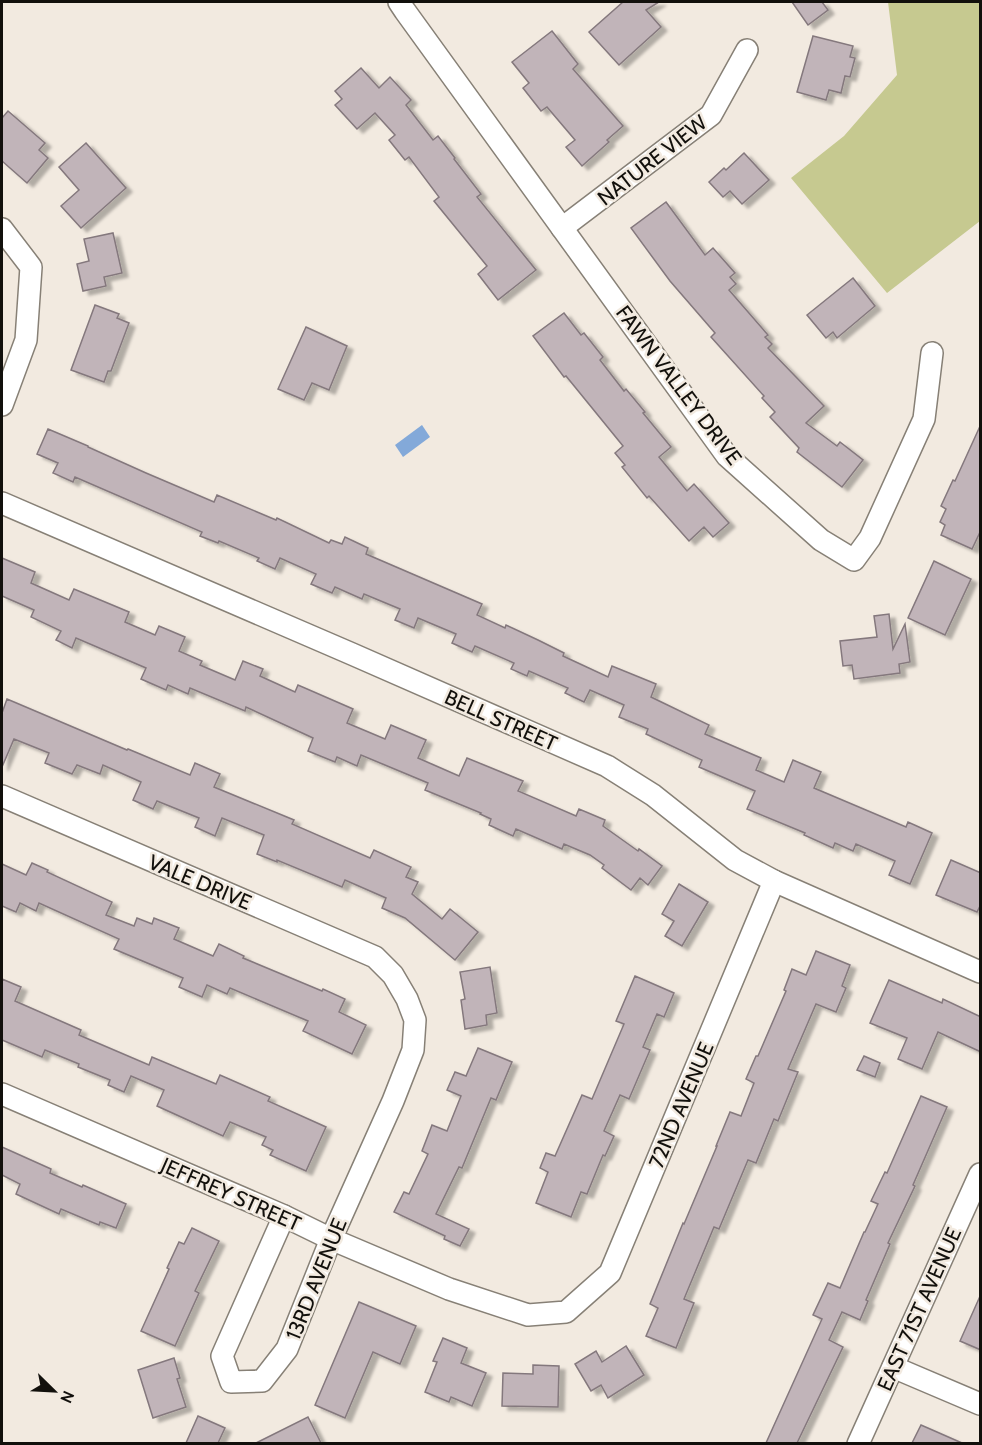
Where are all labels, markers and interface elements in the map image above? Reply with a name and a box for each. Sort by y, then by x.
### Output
street label: NATURE VIEW [592,110,712,210]
street label: FAWN VALLEY DRIVE [611,300,747,470]
street label: BELL STREET [441,684,561,756]
street label: VALE DRIVE [145,849,255,915]
street label: 72ND AVENUE [643,1038,719,1172]
street label: JEFFREY STREET [156,1152,305,1236]
street label: 13RD AVENUE [280,1215,352,1343]
street label: EAST 71ST AVENUE [872,1223,966,1395]
north arrow [24,1361,84,1421]
text: N [56,1388,78,1406]

